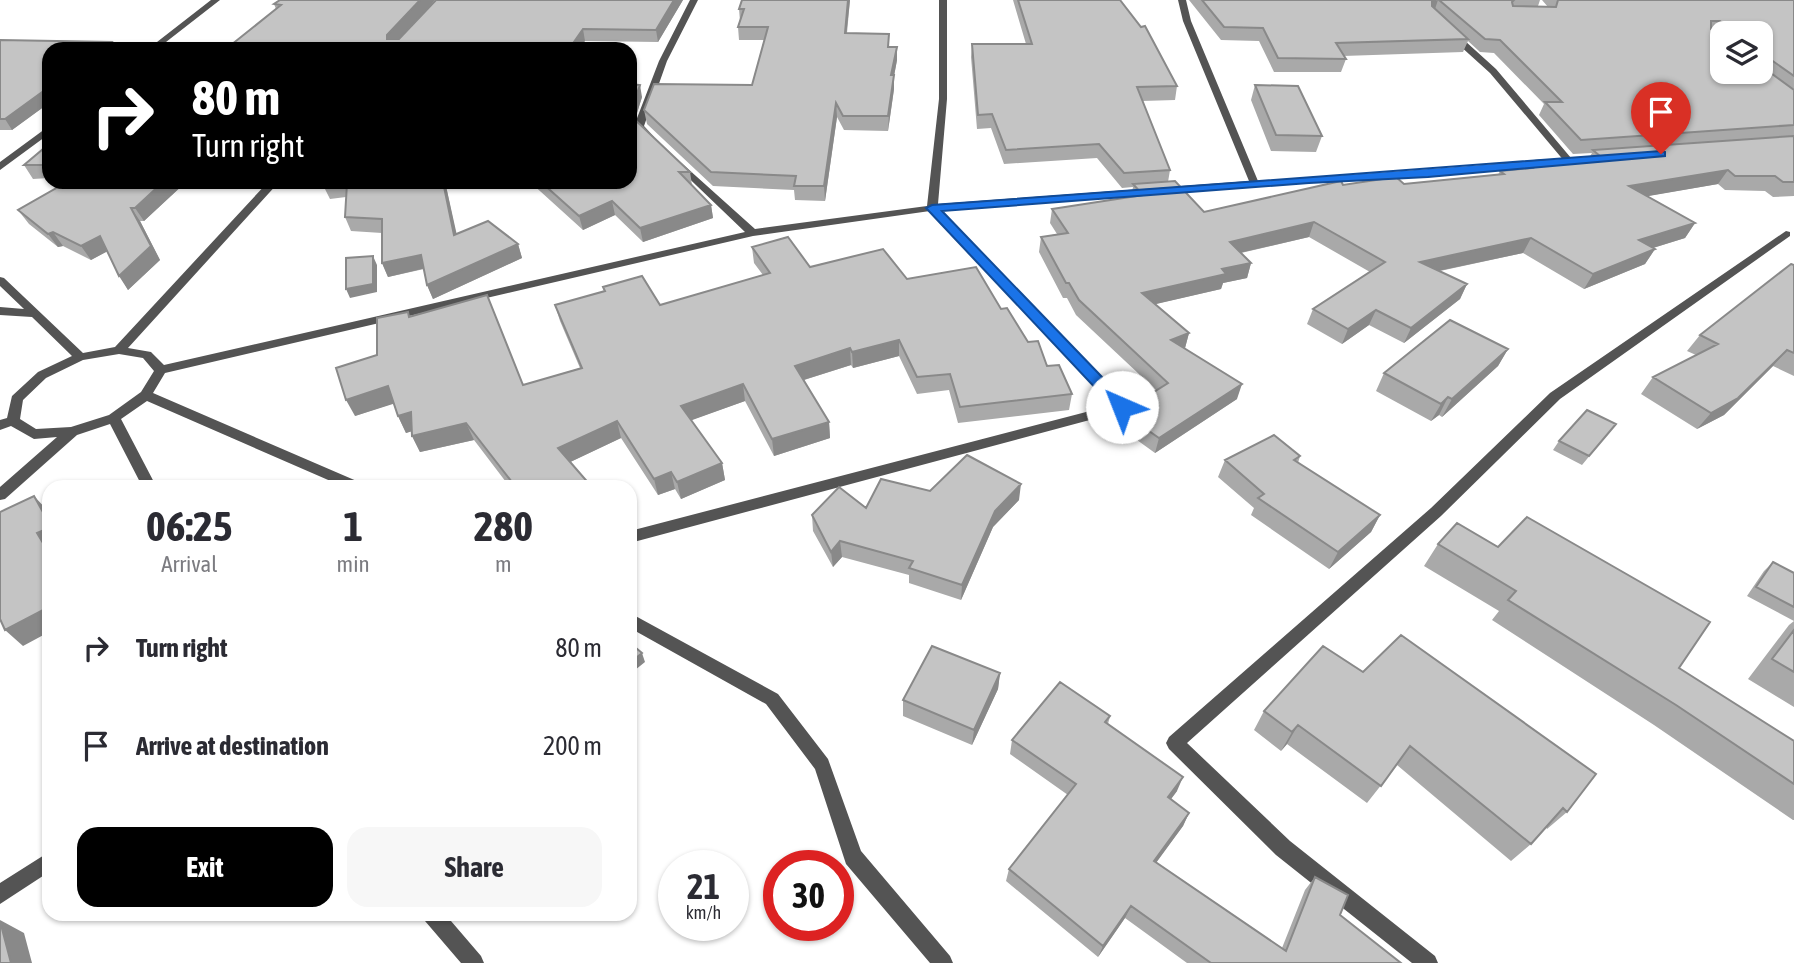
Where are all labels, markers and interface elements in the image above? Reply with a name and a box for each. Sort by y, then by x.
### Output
map controls [1710,21,1773,84]
button: layers [1710,21,1773,84]
text: 80 m [192,69,280,125]
icon: right [77,70,168,161]
pin [1631,82,1691,154]
icon: arrive [1642,93,1680,131]
text: Turn right [192,127,305,164]
position arrow [1085,370,1159,444]
text: 06:25 [146,502,233,550]
text: 1 [343,502,363,550]
text: 280 [474,502,533,550]
text: Arrival [161,551,217,577]
text: min [337,551,370,577]
text: m [495,551,512,577]
icon: right [77,629,115,667]
text: Turn right [136,633,227,663]
text: 80 m [555,633,602,663]
icon: arrive [77,727,115,765]
text: Arrive at destination [136,731,329,761]
text: 200 m [543,731,602,761]
button: Exit [77,827,333,907]
button: Share [347,827,602,907]
speed limit sign: 30 [763,850,854,941]
text: 21 [687,866,720,906]
text: km/h [686,902,721,923]

